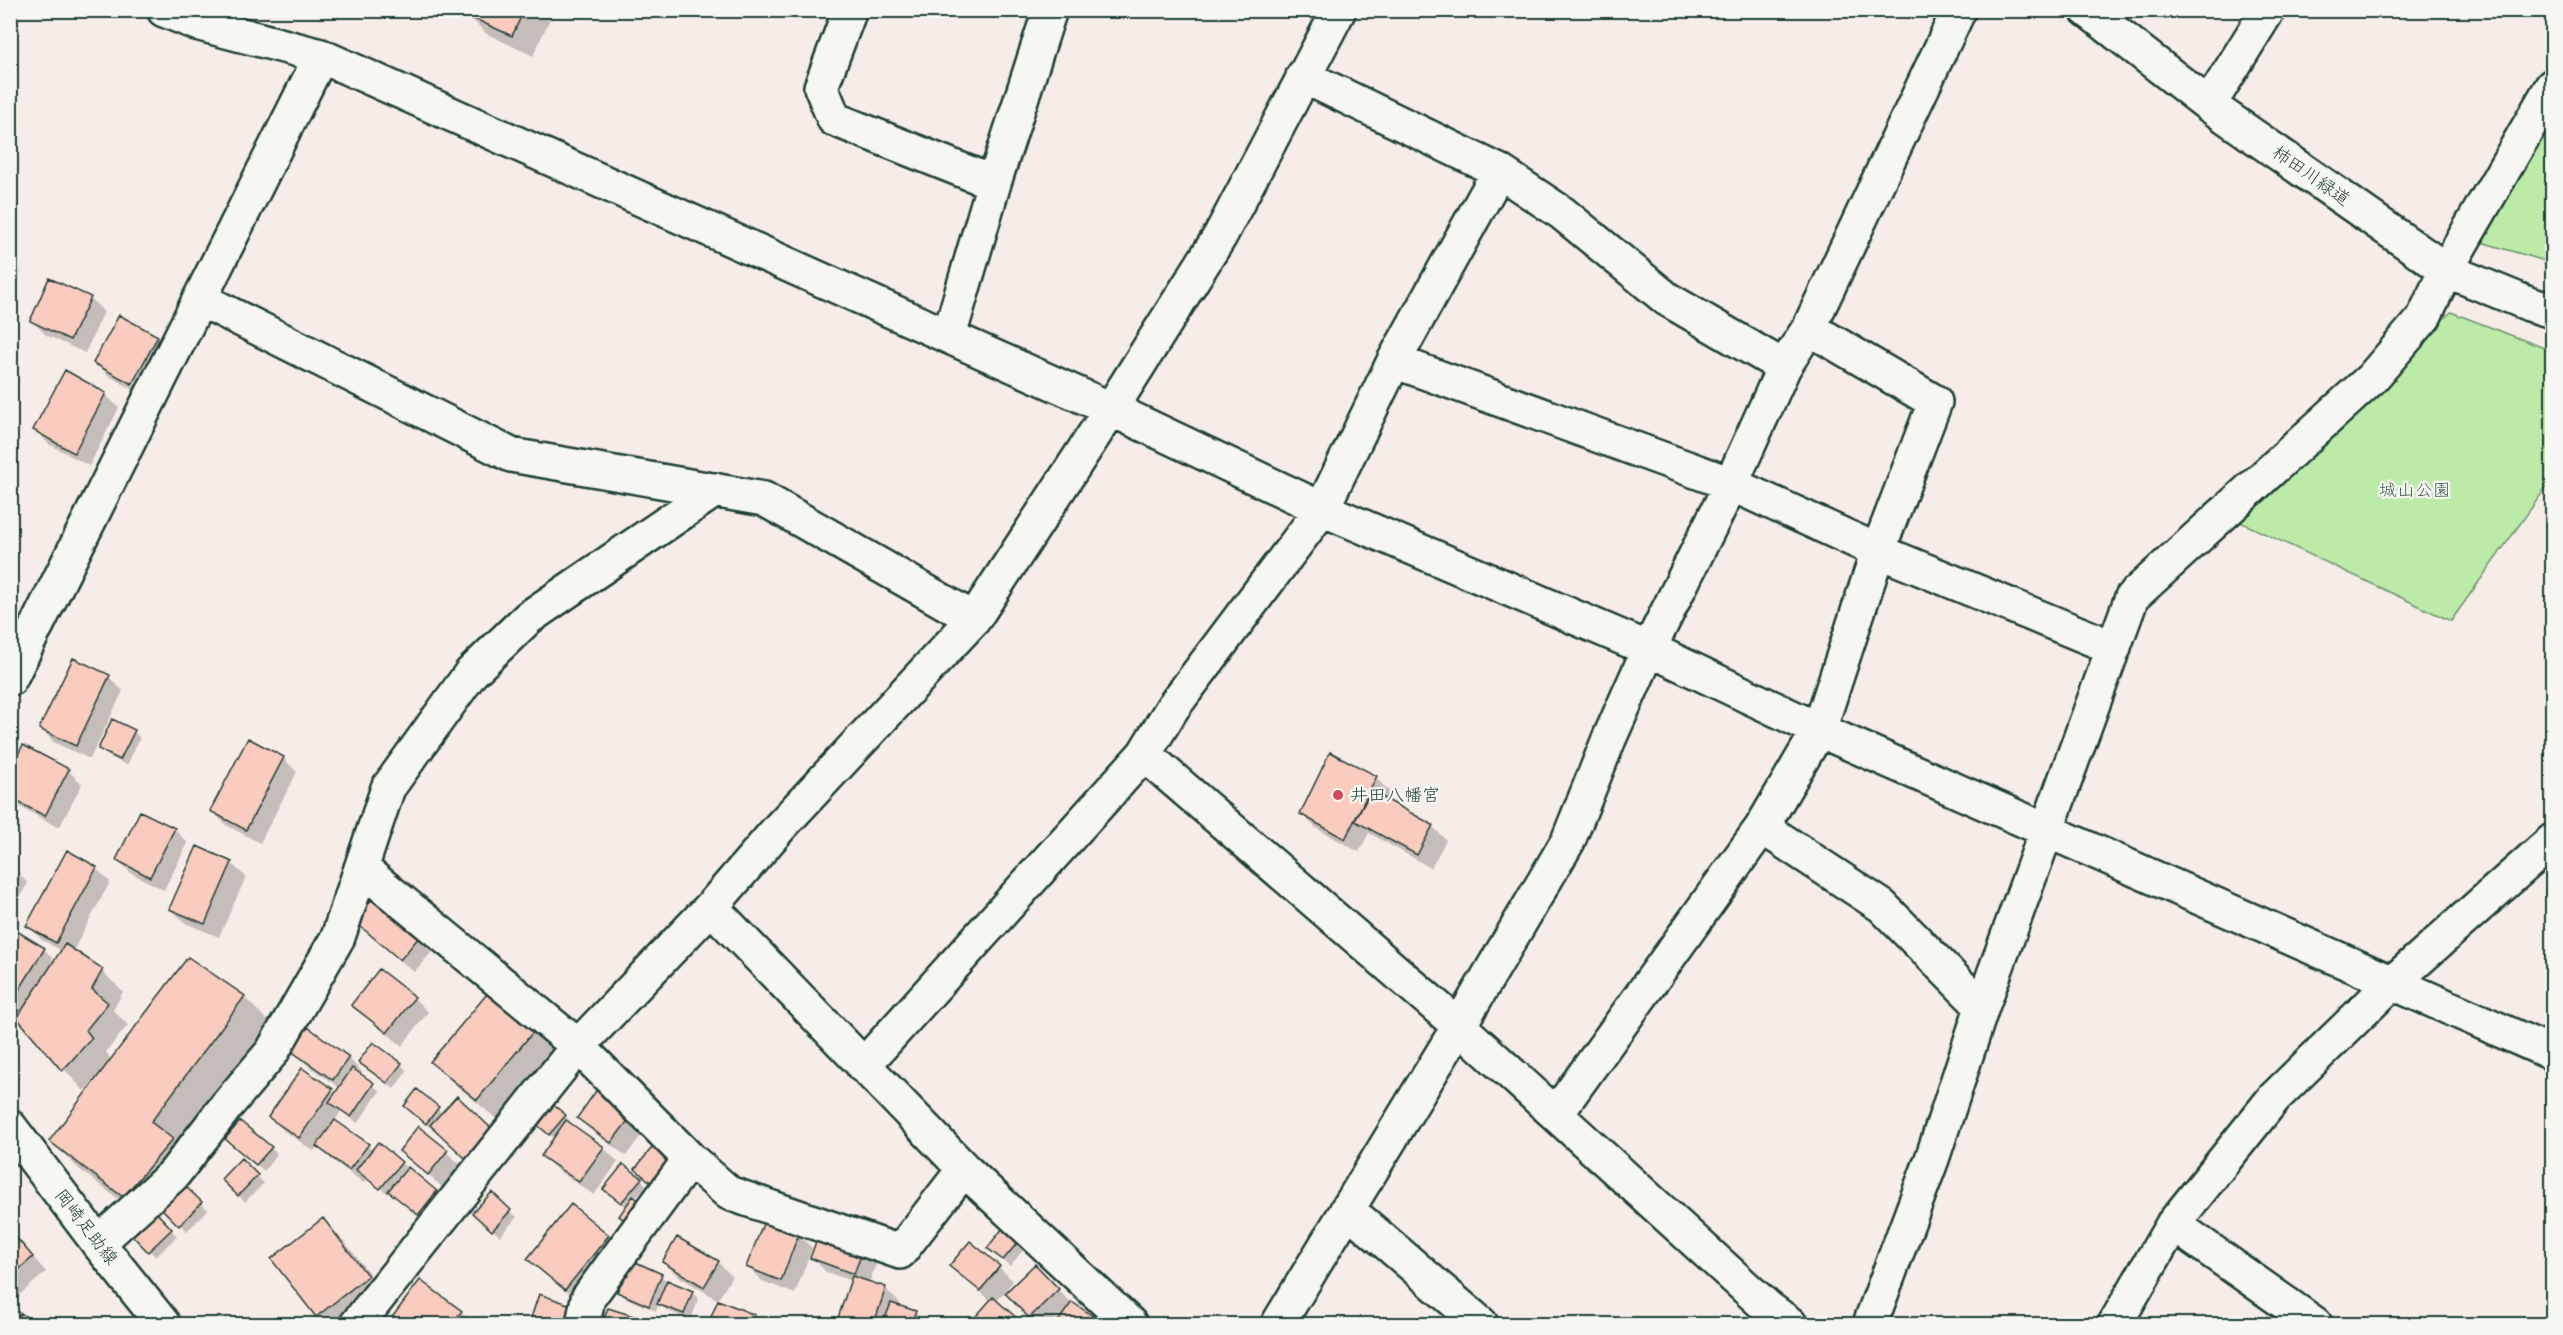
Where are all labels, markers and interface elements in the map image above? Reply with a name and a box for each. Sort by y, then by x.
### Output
street label: 柿田川緑道 [2267,140,2355,212]
park label: 城山公園 [2379,478,2451,503]
place label: 井田八幡宮 [1350,783,1440,808]
marker: 井田八幡宮 [1331,788,1345,802]
street label: 岡崎足助線 [48,1184,124,1270]

